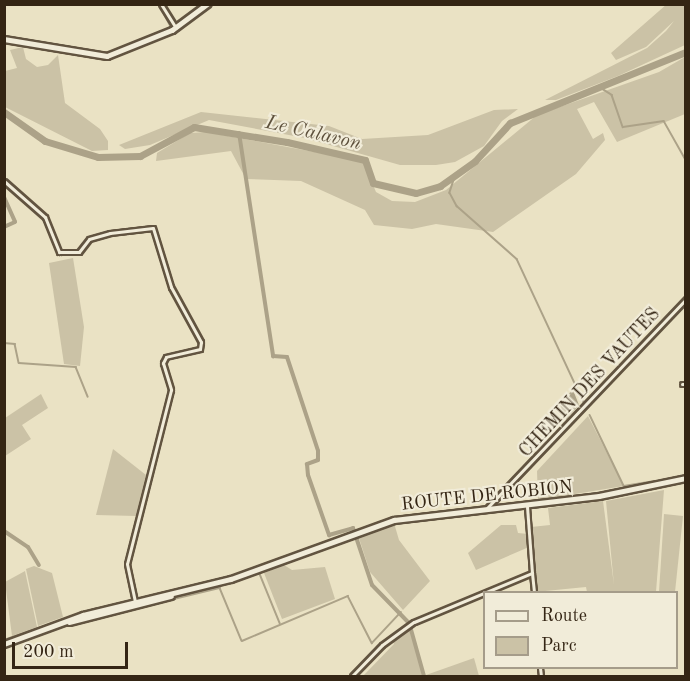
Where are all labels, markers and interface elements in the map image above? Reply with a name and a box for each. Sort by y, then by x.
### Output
water label: Le Calavon [263,111,363,157]
street label: CHEMIN DES VAUTES [515,304,665,462]
street label: ROUTE DE ROBION [400,476,574,516]
legend [483,591,678,669]
text: Route [541,607,587,625]
scale bar [15,630,130,668]
text: Parc [541,637,577,655]
text: 200 m [23,643,74,661]

